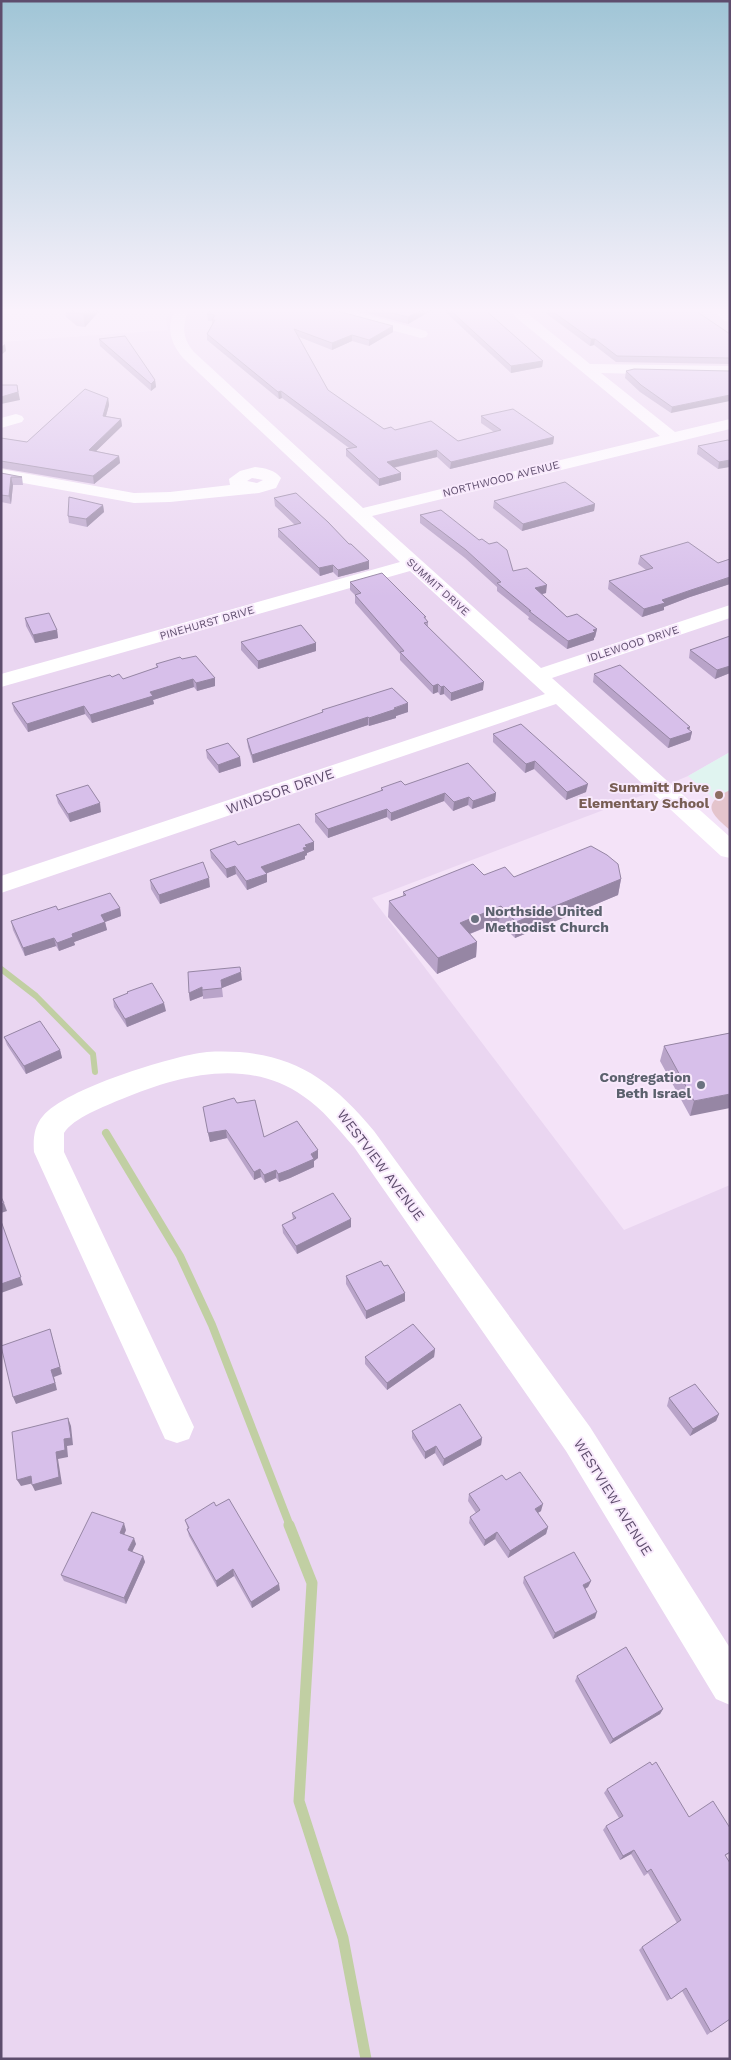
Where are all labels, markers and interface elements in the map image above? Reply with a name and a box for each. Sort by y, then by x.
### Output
street label: NORTHWOOD AVENUE [441,458,561,500]
street label: SUMMIT DRIVE [404,556,472,618]
street label: PINEHURST DRIVE [158,603,256,643]
street label: IDLEWOOD DRIVE [585,623,681,665]
street label: WINDSOR DRIVE [224,765,336,817]
place label: Summitt Drive Elementary School [579,779,709,811]
marker: Summitt Drive Elementary School [713,789,725,801]
place label: Northside United Methodist Church [485,903,609,935]
marker: Northside United Methodist Church [469,913,481,925]
place label: Congregation Beth Israel [600,1069,691,1101]
marker: Congregation Beth Israel [695,1079,707,1091]
street label: WESTVIEW AVENUE [334,1107,428,1224]
street label: WESTVIEW AVENUE [571,1436,655,1558]

